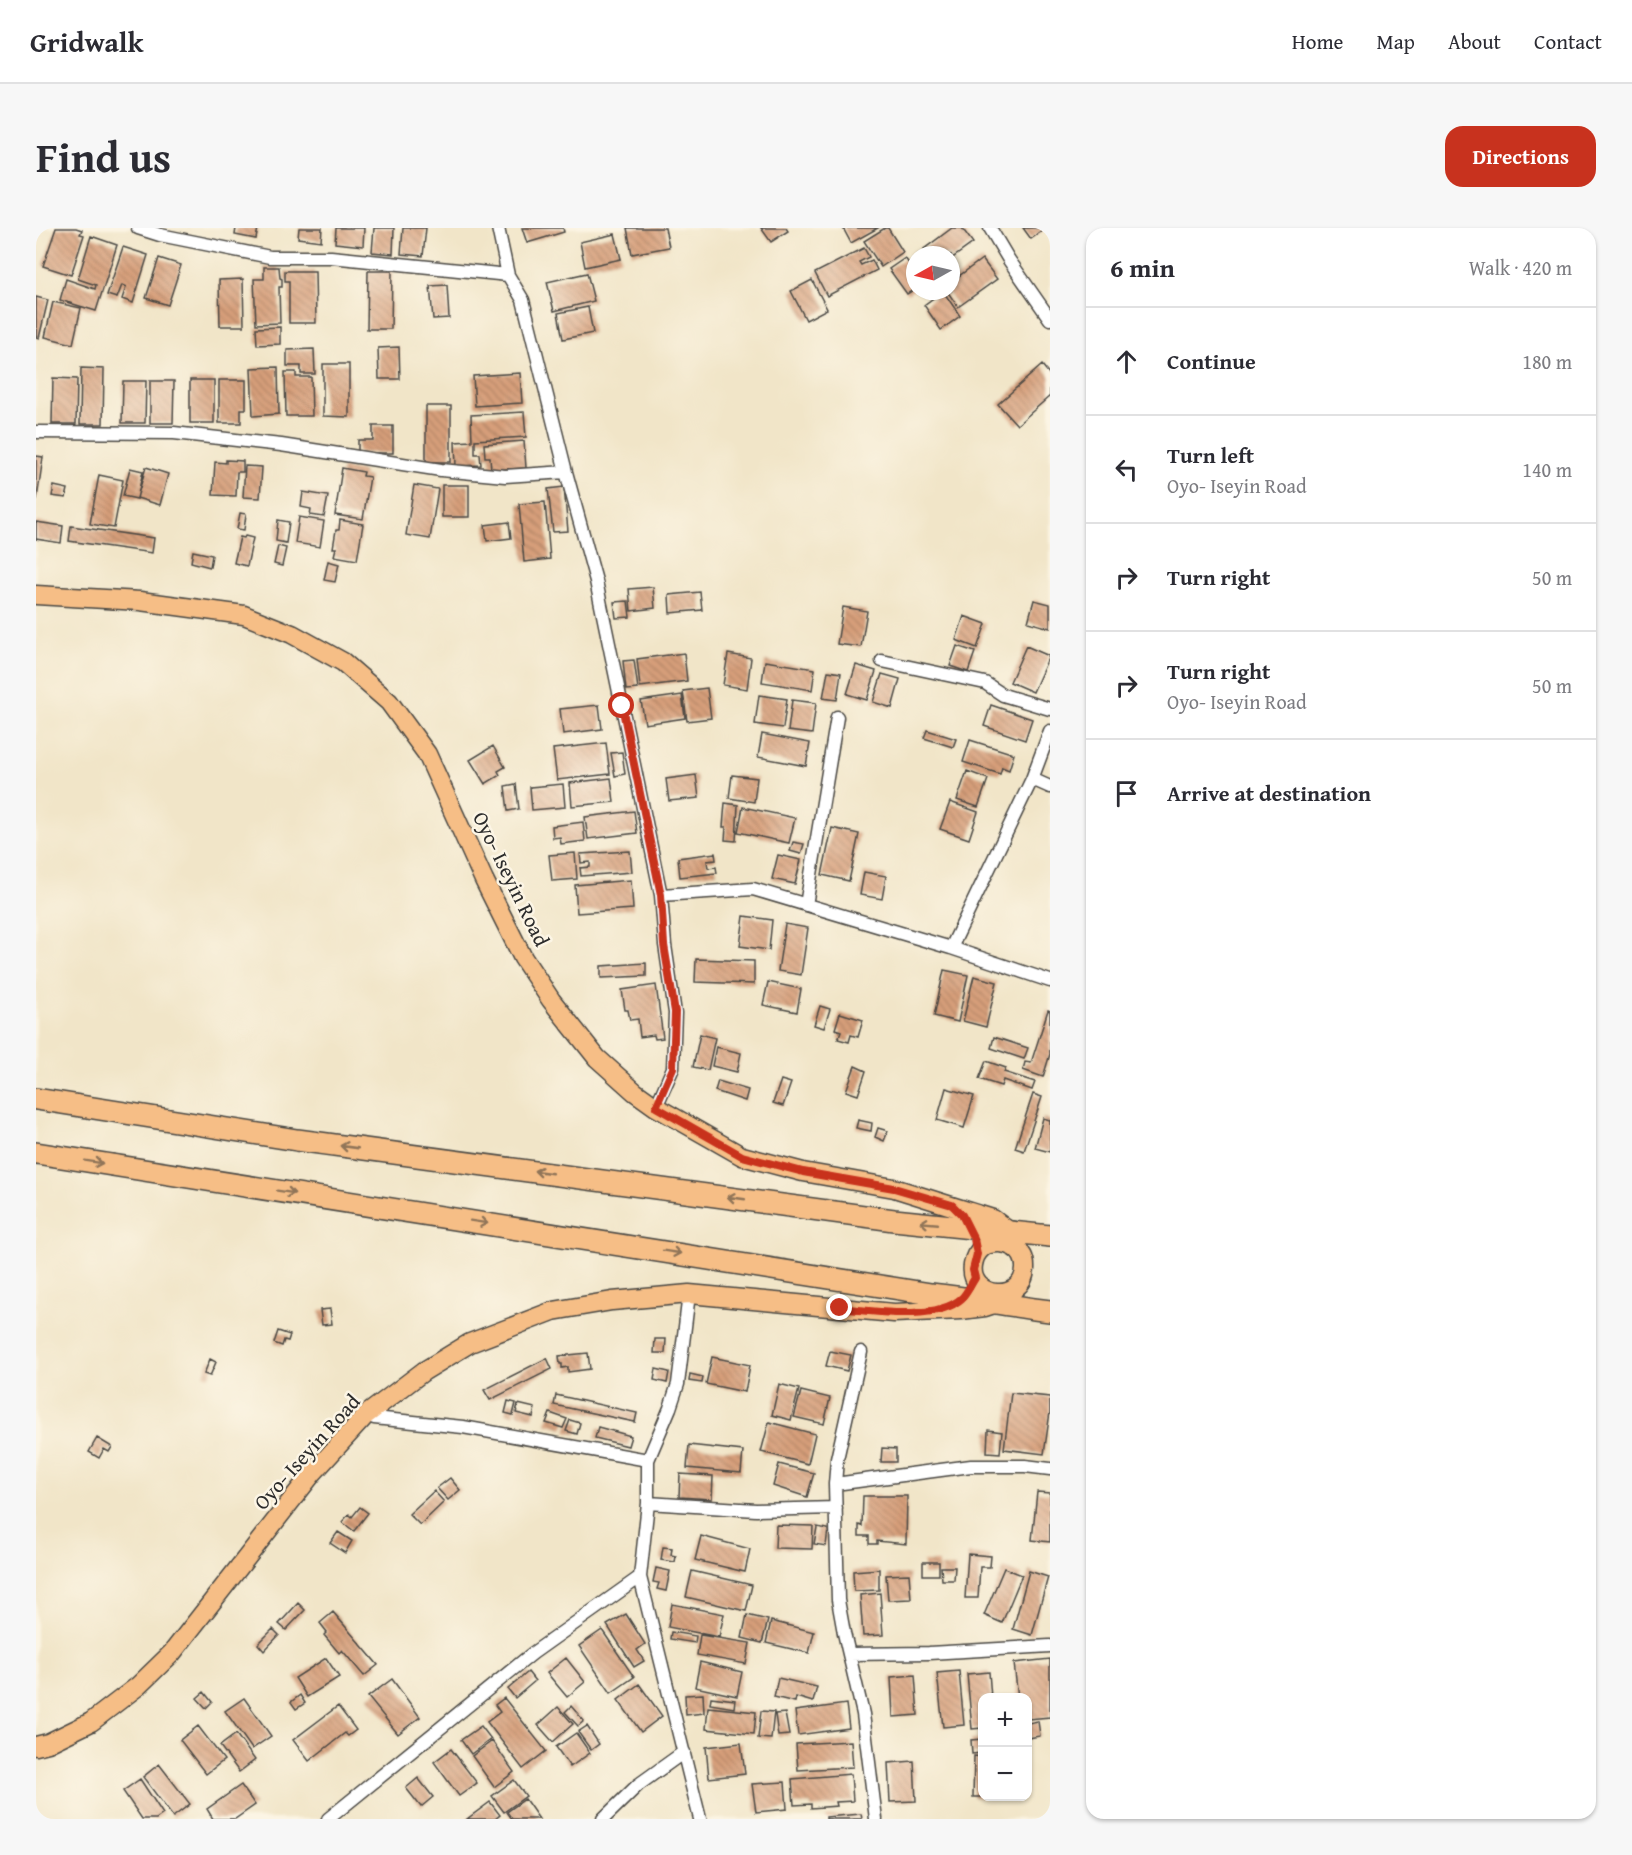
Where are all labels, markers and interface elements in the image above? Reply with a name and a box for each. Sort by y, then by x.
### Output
text: Gridwalk [30,21,143,62]
text: Home [1292,26,1343,57]
text: Map [1376,26,1415,57]
text: About [1448,26,1501,57]
text: Contact [1534,26,1602,57]
text: Find us [36,126,171,187]
button: Directions [1445,126,1596,187]
north arrow [906,246,960,300]
text: 6 min [1110,248,1175,287]
text: Walk · 420 m [1469,253,1572,282]
icon: ahead [1110,345,1143,378]
text: Continue [1167,345,1256,377]
text: 180 m [1522,347,1572,376]
text: Turn left [1167,439,1254,471]
icon: left [1110,453,1143,486]
text: 140 m [1522,455,1572,484]
text: Oyo- Iseyin Road [1167,471,1307,500]
icon: right [1110,561,1143,594]
text: Turn right [1167,561,1270,593]
text: 50 m [1532,563,1572,592]
text: Turn right [1167,655,1270,687]
icon: right [1110,669,1143,702]
text: 50 m [1532,671,1572,700]
text: Oyo- Iseyin Road [1167,687,1307,716]
route start [608,692,634,718]
icon: arrive [1110,777,1143,810]
text: Arrive at destination [1167,777,1371,809]
street label: Oyo- Iseyin Road [465,806,558,952]
one-way arrow [340,1141,360,1152]
one-way arrow [83,1157,103,1168]
one-way arrow [533,1167,553,1178]
one-way arrow [276,1187,296,1198]
one-way arrow [726,1193,746,1204]
one-way arrow [469,1217,489,1228]
one-way arrow [920,1217,940,1228]
one-way arrow [661,1247,681,1258]
route end [826,1294,852,1320]
street label: Oyo- Iseyin Road [246,1386,368,1517]
map controls [978,1693,1032,1801]
button: + [978,1693,1032,1747]
button: − [978,1747,1032,1801]

